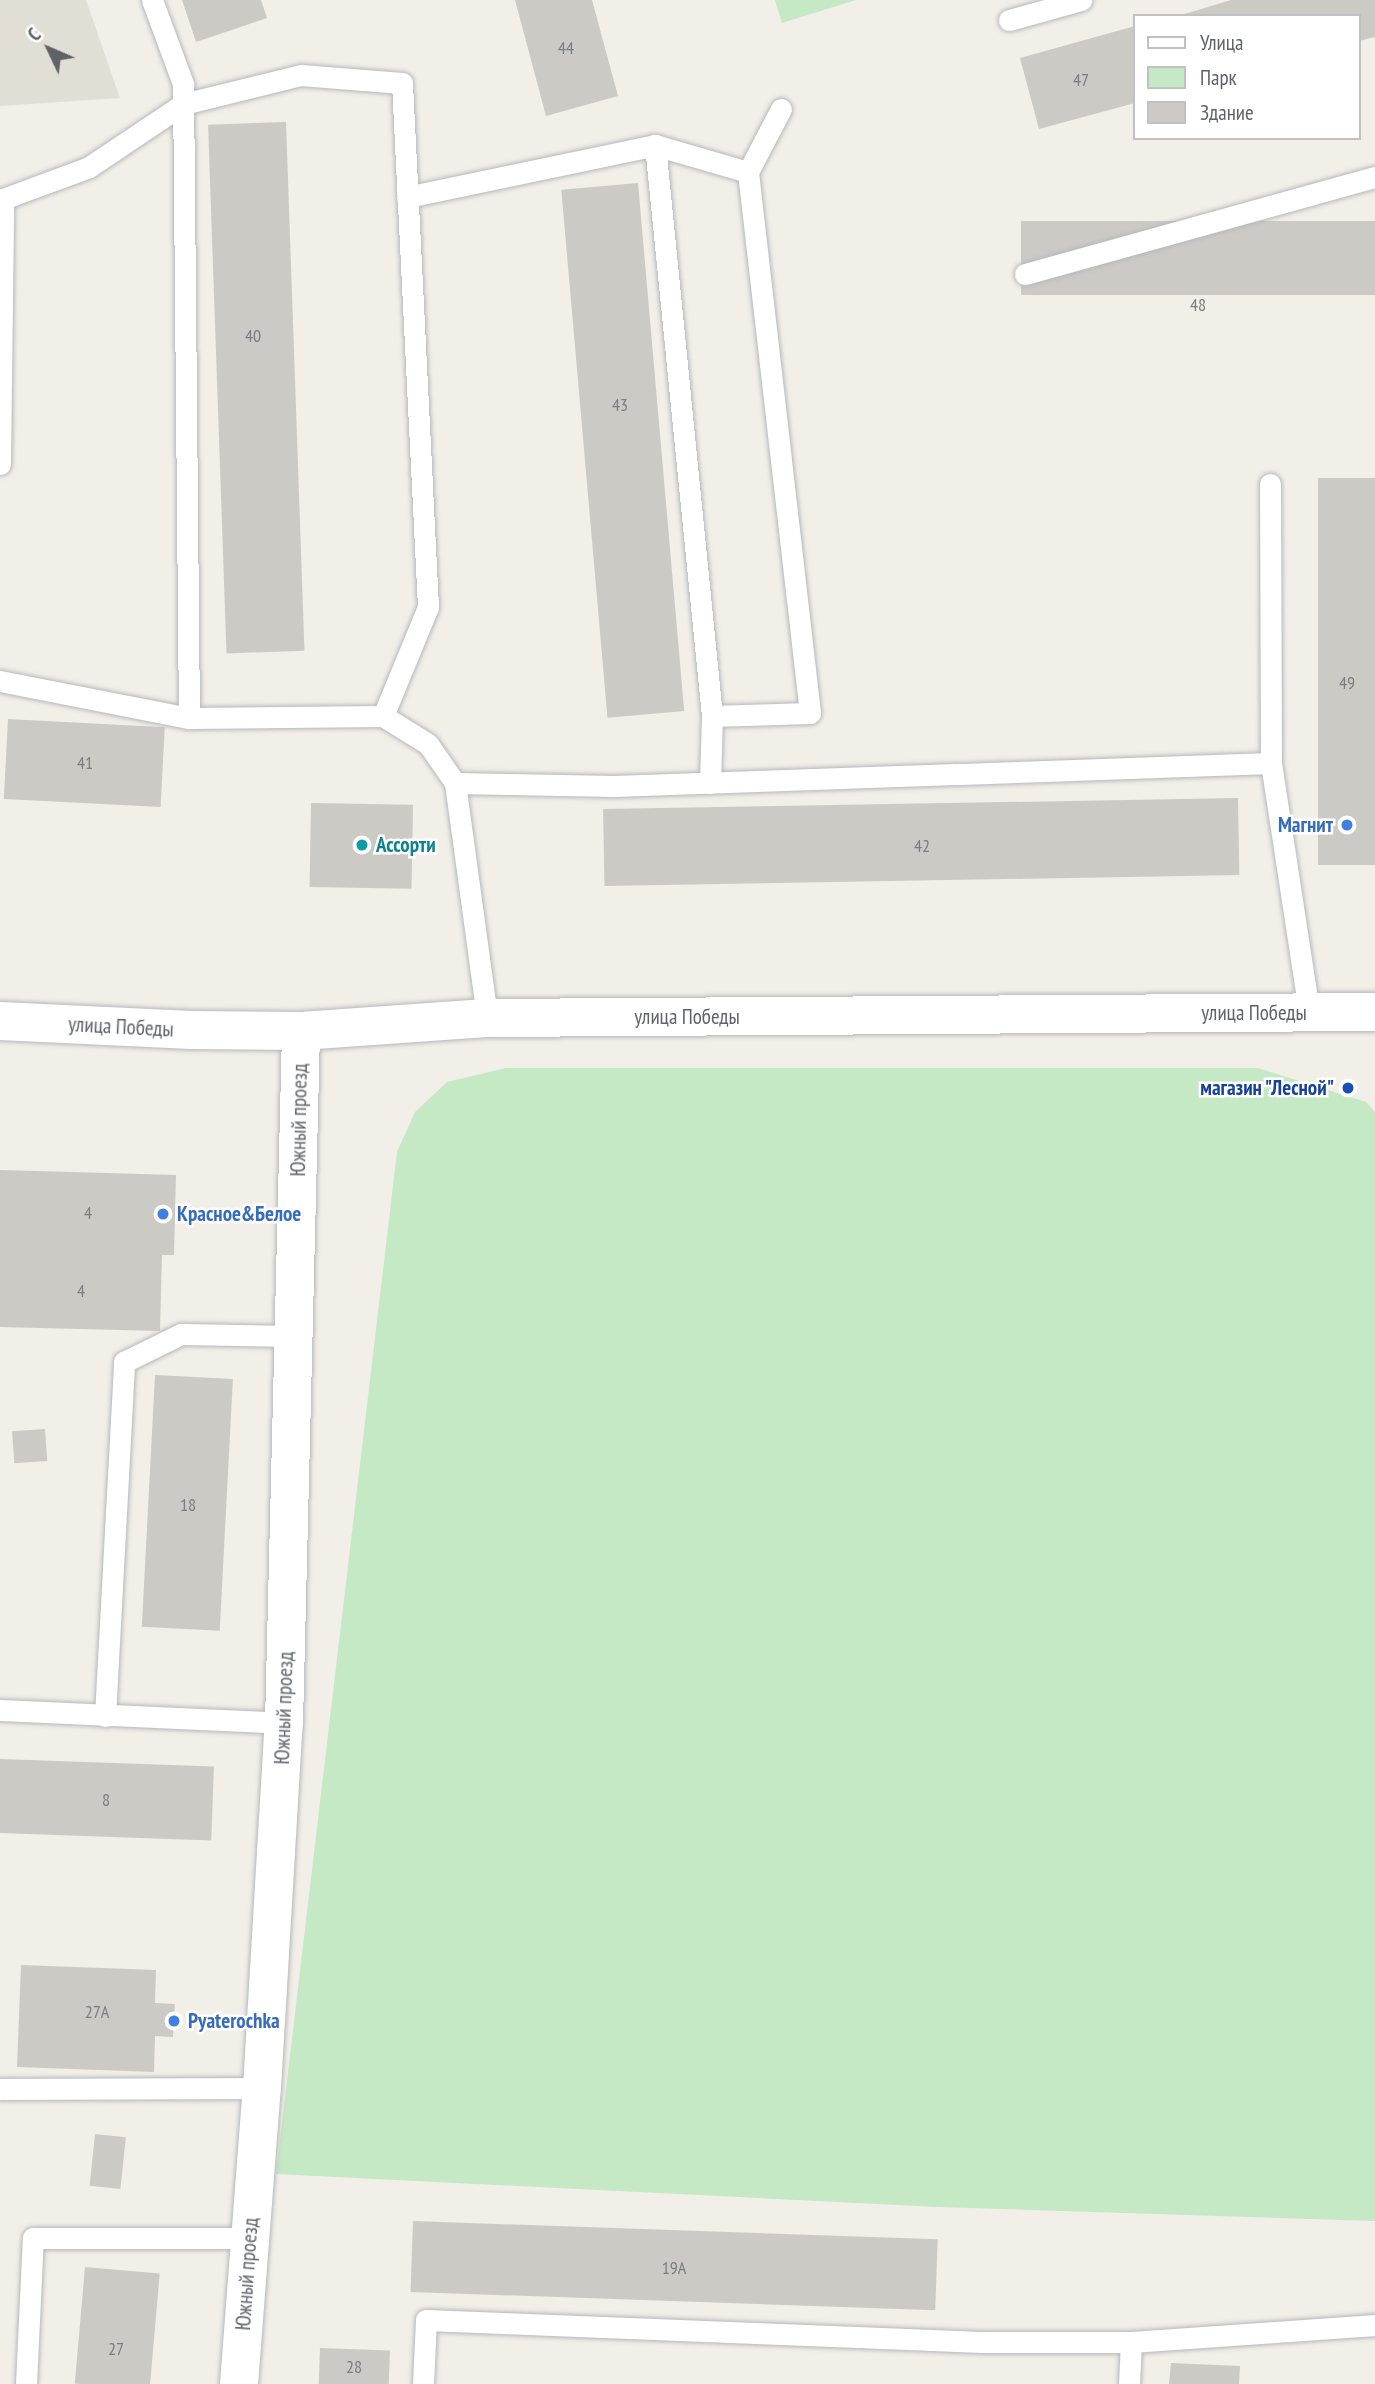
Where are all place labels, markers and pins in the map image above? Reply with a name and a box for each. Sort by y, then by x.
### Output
place label: Магнит [1278,812,1333,838]
marker: Магнит [1339,817,1355,833]
place label: Ассорти [376,832,436,858]
marker: Ассорти [354,837,370,853]
place label: магазин "Лесной" [1199,1075,1334,1101]
marker: магазин "Лесной" [1340,1080,1356,1096]
place label: Красное&Белое [177,1201,301,1227]
marker: Красное&Белое [155,1206,171,1222]
place label: Pyaterochka [188,2008,280,2034]
marker: Pyaterochka [166,2013,182,2029]

